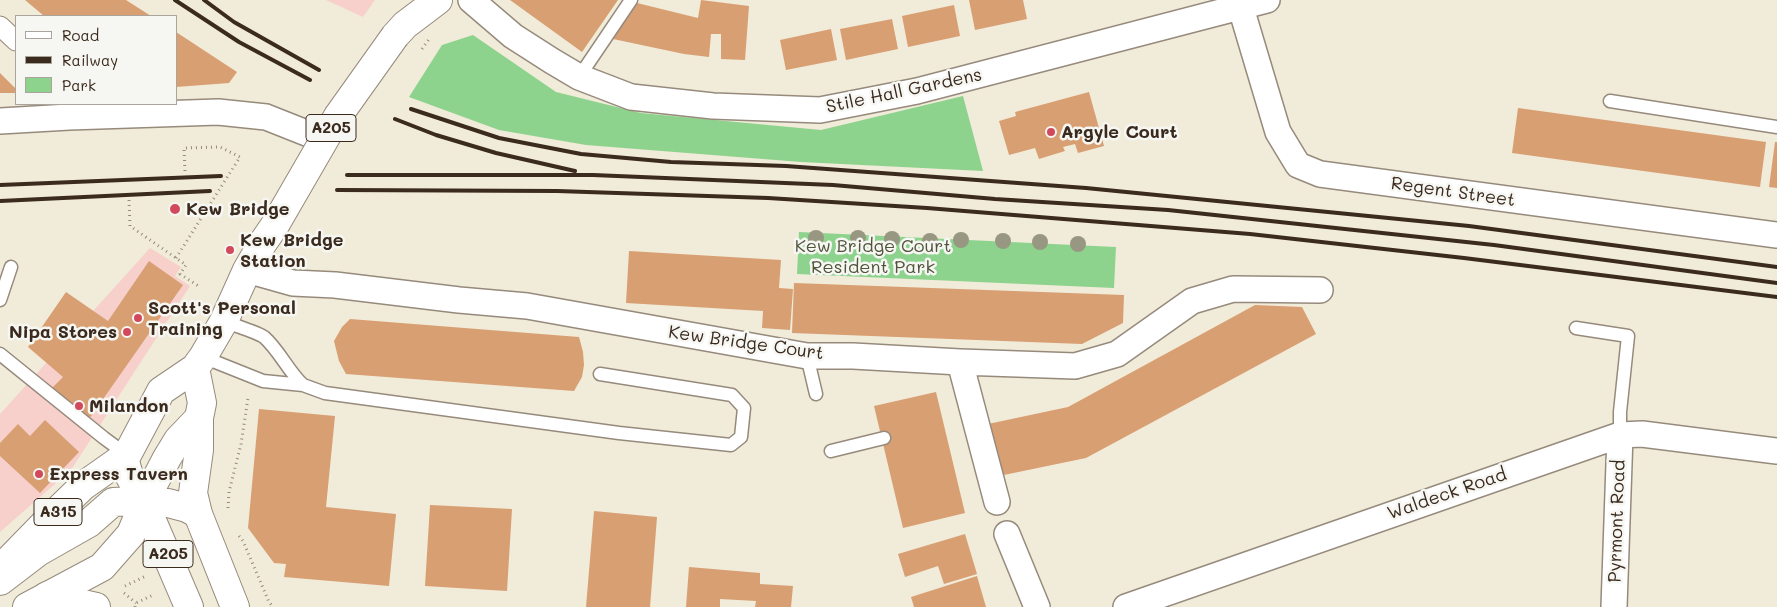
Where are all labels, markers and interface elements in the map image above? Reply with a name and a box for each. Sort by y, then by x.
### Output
legend [15,15,178,105]
text: Road [62,25,99,45]
text: Railway [62,50,118,70]
street label: Stile Hall Gardens [824,64,984,118]
text: Park [62,75,96,95]
road number: A205 [306,115,356,142]
place label: Argyle Court [1061,121,1177,143]
marker: Argyle Court [1045,126,1057,138]
street label: Regent Street [1390,173,1516,211]
place label: Kew Bridge [186,198,289,220]
marker: Kew Bridge [168,202,182,216]
place label: Kew Bridge Station [240,229,343,272]
park label: Kew Bridge Court Resident Park [795,235,951,278]
marker: Kew Bridge Station [224,244,236,256]
place label: Scott's Personal Training [148,297,296,340]
marker: Scott's Personal Training [132,312,144,324]
place label: Nipa Stores [9,321,117,343]
street label: Kew Bridge Court [667,321,825,365]
marker: Nipa Stores [121,326,133,338]
place label: Milandon [89,395,169,417]
marker: Milandon [73,400,85,412]
street label: Pyrmont Road [1604,459,1630,583]
place label: Express Tavern [49,463,188,485]
street label: Waldeck Road [1384,463,1510,525]
marker: Express Tavern [33,468,45,480]
road number: A315 [34,498,82,526]
road number: A205 [143,540,193,568]

